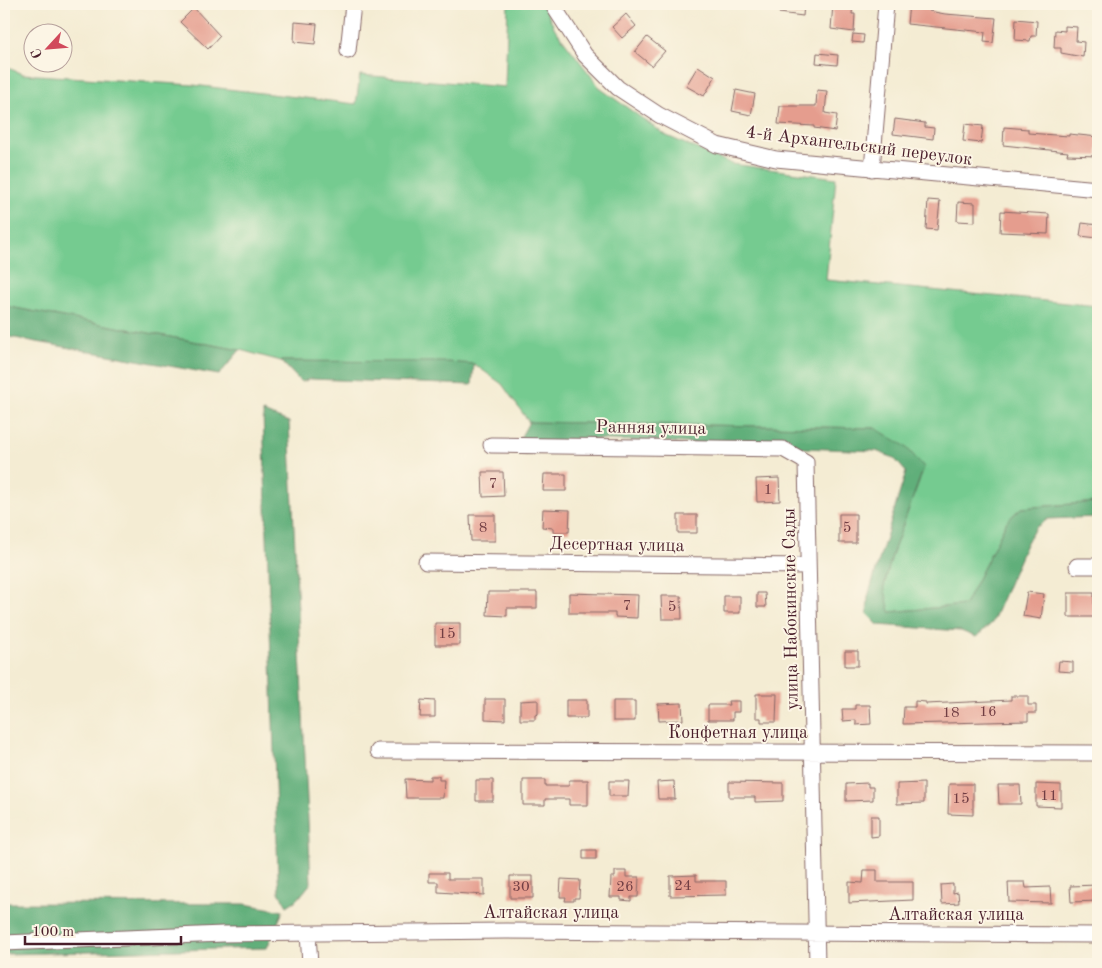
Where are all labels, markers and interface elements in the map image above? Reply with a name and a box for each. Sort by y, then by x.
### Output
north arrow [22,22,72,72]
text: С [29,46,46,60]
street label: 4-й Архангельский переулок [745,123,973,169]
street label: Ранняя улица [596,418,707,438]
house number: 7 [489,477,497,492]
house number: 1 [764,483,772,498]
street label: улица Набокинские Сады [780,508,802,710]
house number: 8 [479,521,487,536]
house number: 5 [843,521,851,536]
street label: Десертная улица [549,535,685,555]
house number: 7 [623,599,631,614]
house number: 5 [668,600,676,615]
house number: 15 [438,627,456,642]
house number: 16 [979,705,997,720]
house number: 18 [942,706,960,721]
street label: Конфетная улица [668,724,808,743]
house number: 11 [1040,789,1058,804]
house number: 15 [952,792,970,807]
house number: 24 [674,879,692,894]
house number: 30 [512,880,530,895]
house number: 26 [616,880,634,895]
street label: Алтайская улица [483,904,619,922]
street label: Алтайская улица [888,906,1024,924]
scale bar [25,913,181,945]
text: 100 m [32,925,74,940]

